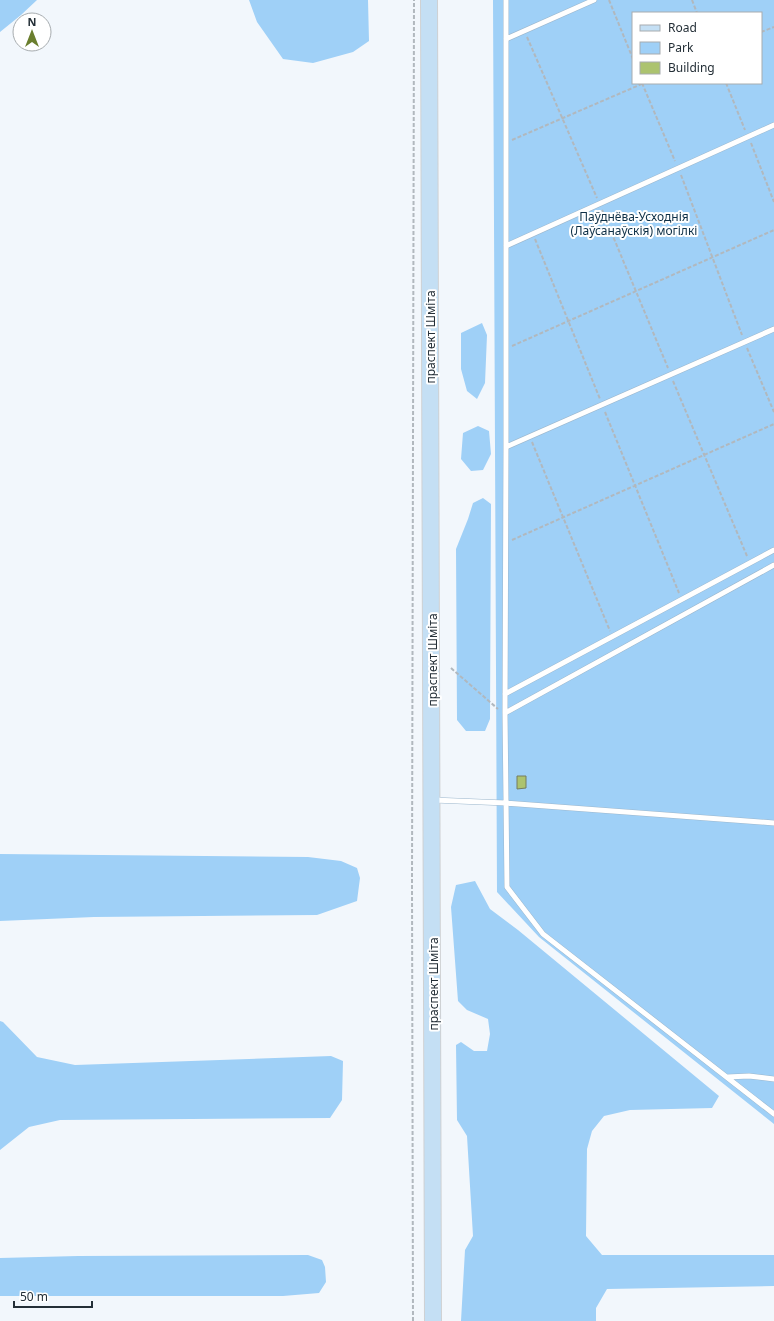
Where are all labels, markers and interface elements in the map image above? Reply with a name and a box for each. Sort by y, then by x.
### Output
north arrow [12,12,52,52]
legend [632,12,762,84]
text: N [28,14,36,29]
text: Road [668,19,697,36]
text: Park [668,39,694,56]
text: Building [668,59,715,76]
park label: Паўднёва-Усходнія (Лаўсанаўскія) могілкі [571,208,697,239]
street label: праспект Шміта [422,290,439,384]
street label: праспект Шміта [424,613,441,707]
street label: праспект Шміта [425,937,442,1031]
scale bar [14,1283,92,1309]
text: 50 m [20,1288,48,1305]

